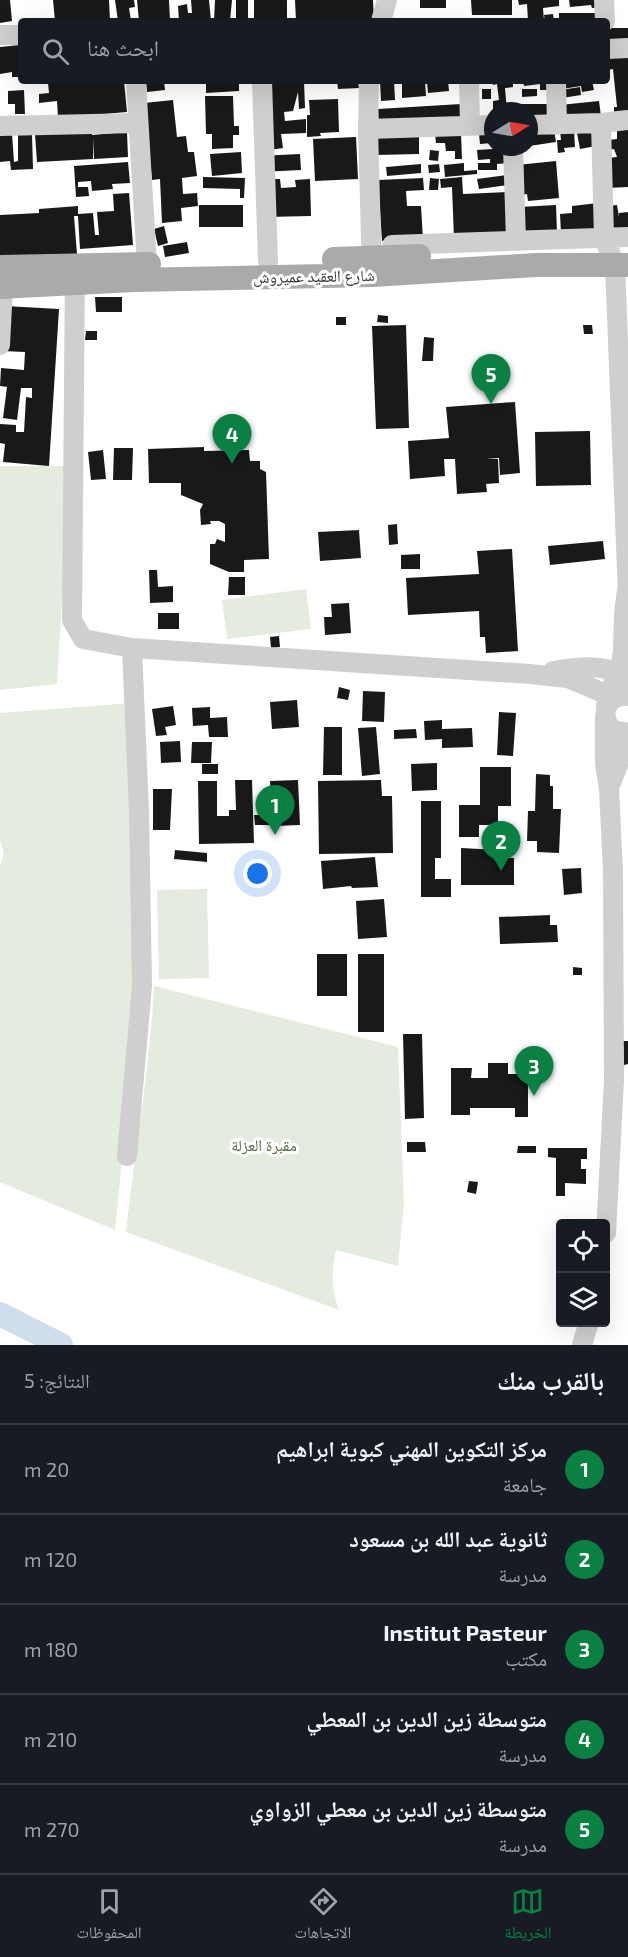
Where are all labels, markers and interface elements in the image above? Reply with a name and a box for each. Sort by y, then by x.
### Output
search box [18,18,610,84]
text: ابحث هنا [87,34,159,60]
icon: search [39,35,72,68]
north arrow [484,102,538,156]
street label: شارع العقيد عميروش [253,265,375,288]
pin: 5 [472,354,510,404]
pin: 4 [212,414,252,464]
pin: 1 [256,786,294,835]
pin: 2 [482,822,520,871]
your location [243,859,272,888]
pin: 3 [514,1046,554,1096]
park label: مقبرة العزلة [231,1135,297,1155]
map controls [556,1219,610,1327]
button: locate [556,1219,610,1273]
button: layers [556,1273,610,1327]
text: بالقرب منك [497,1364,604,1395]
text: النتائج: 5 [24,1368,90,1392]
text: مركز التكوين المهني كبوية ابراهيم [276,1435,547,1461]
text: 20 m [24,1457,69,1481]
text: 1 [580,1457,589,1481]
text: جامعة [503,1472,547,1496]
text: ثانوية عبد الله بن مسعود [349,1525,547,1551]
text: 120 m [24,1547,77,1571]
text: 2 [579,1547,590,1571]
text: مدرسة [498,1562,547,1586]
text: Institut Pasteur [383,1619,547,1645]
text: 180 m [24,1637,78,1661]
text: 3 [579,1637,590,1661]
text: مكتب [505,1646,547,1670]
text: متوسطة زين الدين بن المعطي [306,1705,547,1731]
text: 210 m [24,1727,77,1751]
text: 4 [578,1727,591,1751]
text: مدرسة [498,1742,547,1766]
text: متوسطة زين الدين بن معطي الزواوي [250,1795,547,1821]
text: 270 m [24,1817,80,1841]
text: 5 [579,1817,590,1841]
text: مدرسة [498,1832,547,1856]
tab: المحفوظات [77,1885,142,1948]
tab: الاتجاهات [295,1885,351,1948]
tab: الخريطة [504,1885,552,1948]

